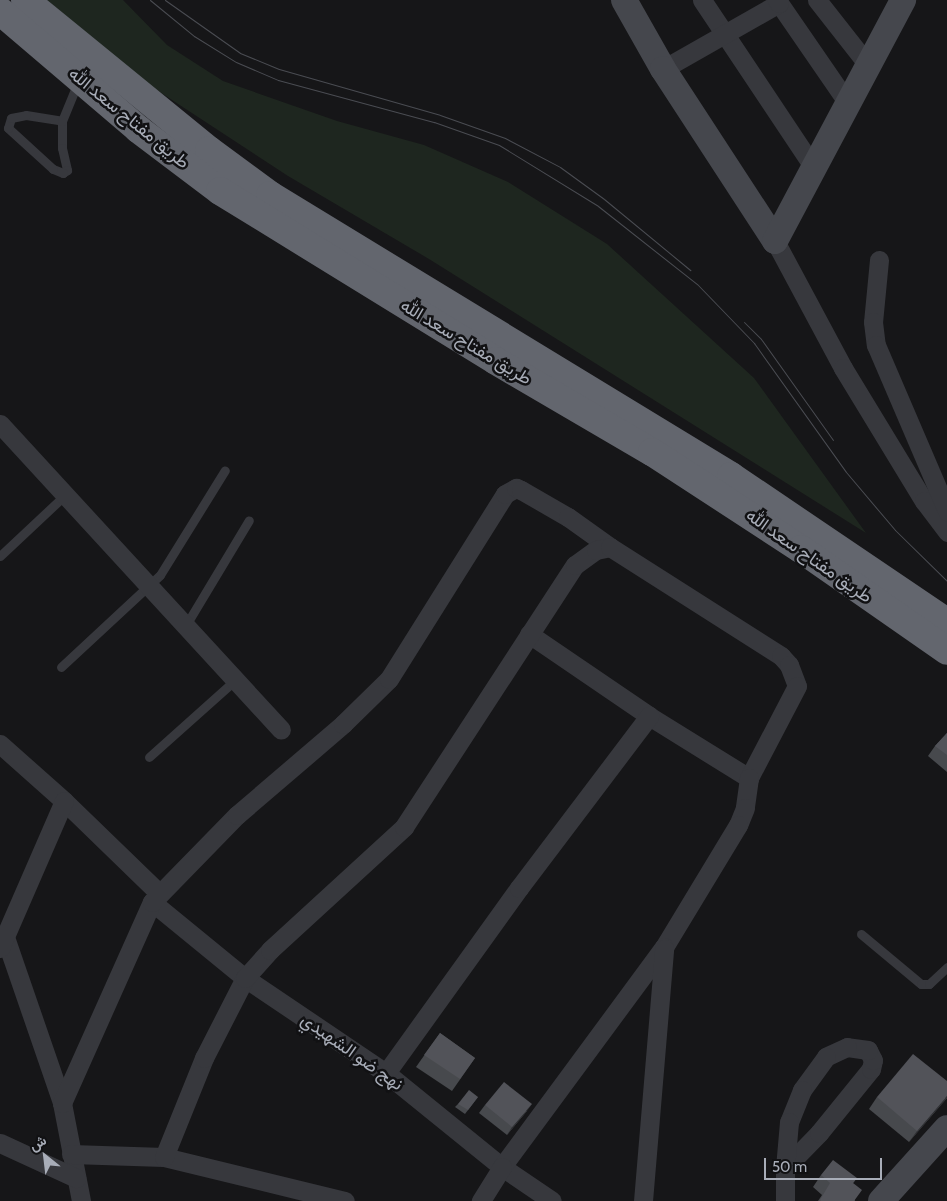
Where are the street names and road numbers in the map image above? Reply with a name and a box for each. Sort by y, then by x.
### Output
street label: طريق مفتاح سعد الله [64,63,194,173]
street label: طريق مفتاح سعد الله [396,294,536,390]
street label: طريق مفتاح سعد الله [742,504,876,608]
street label: نهج ضو الشهيدي [297,1009,407,1095]

